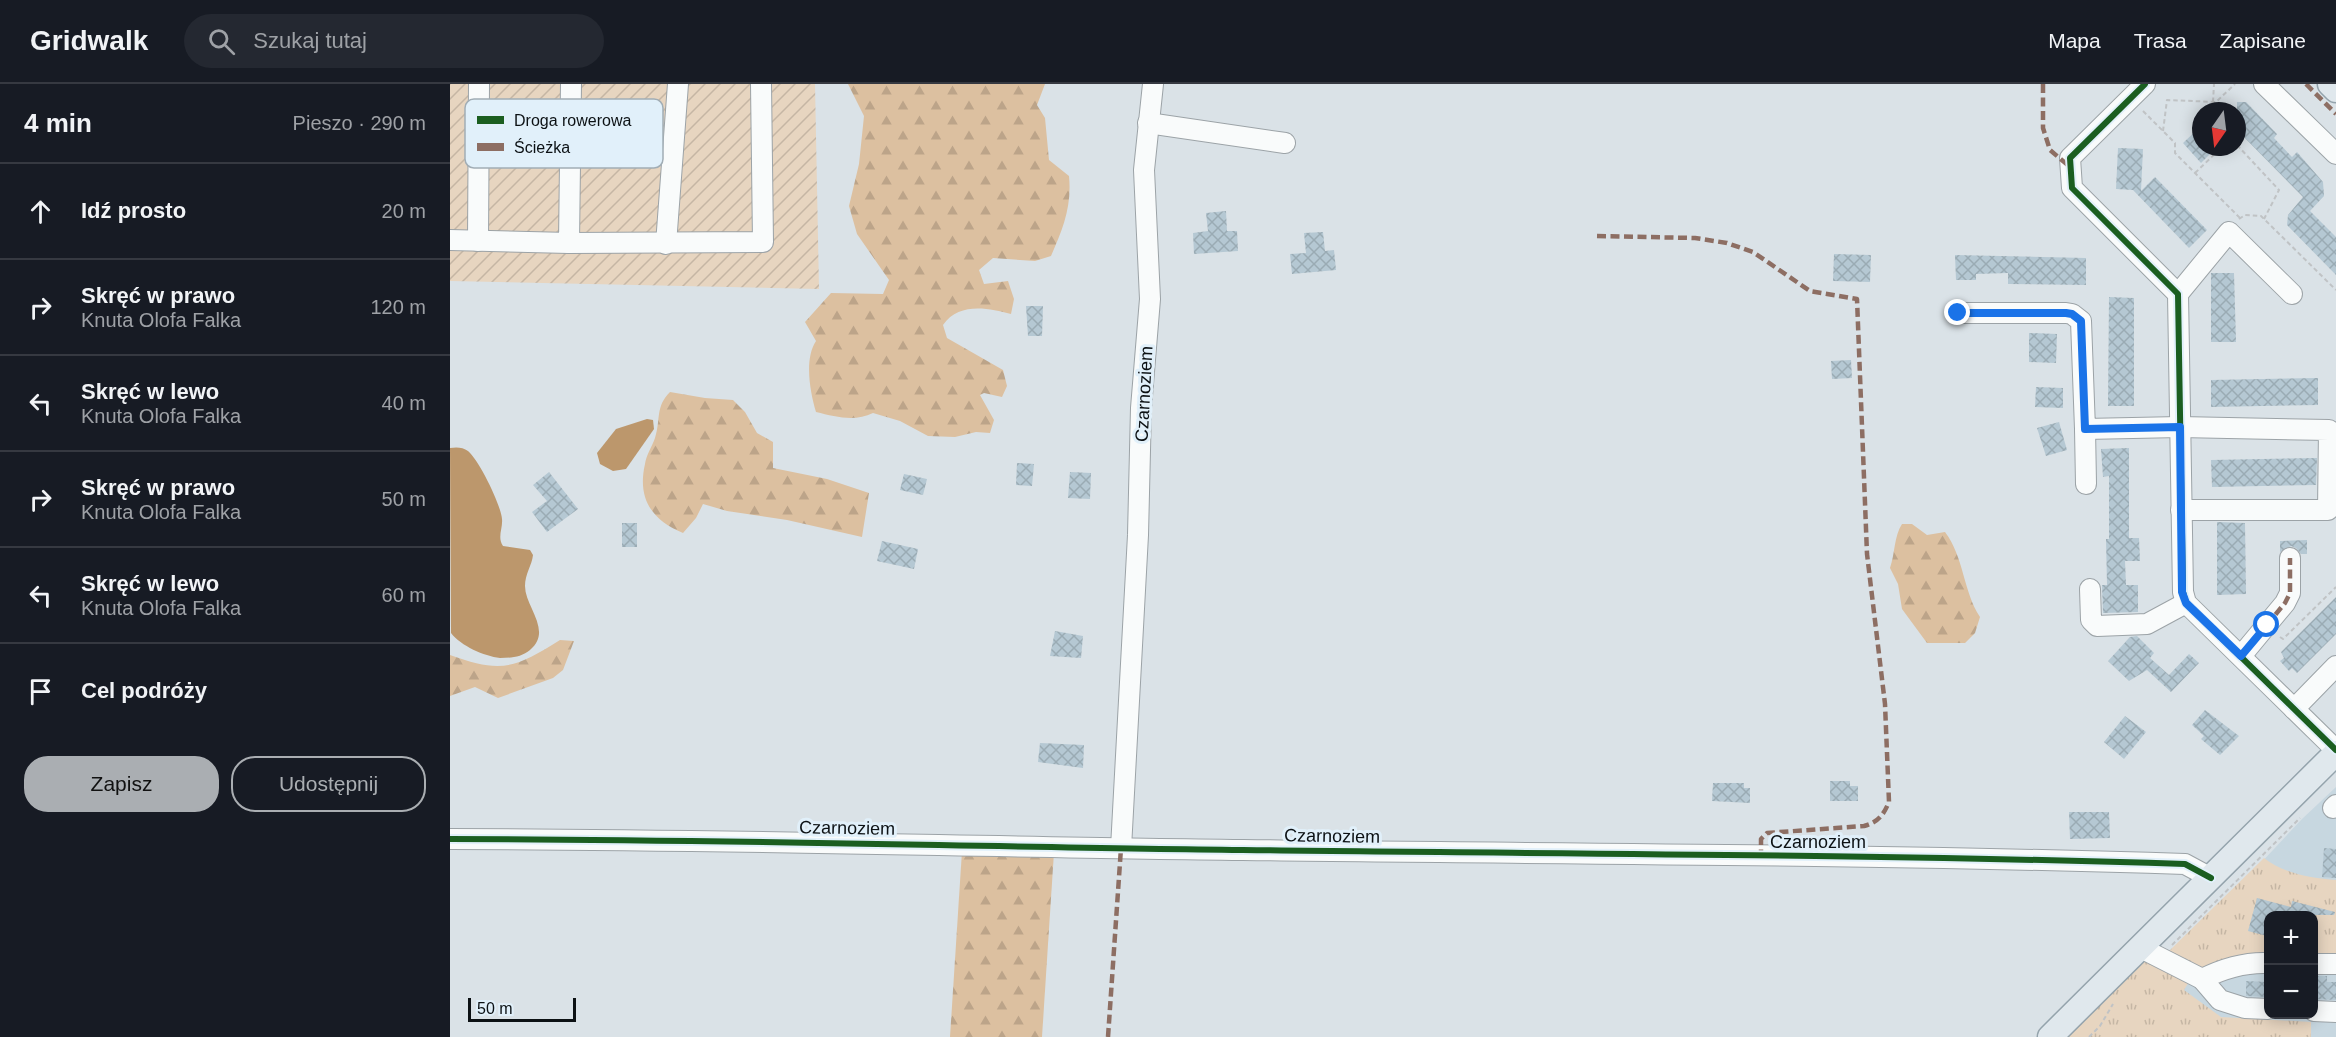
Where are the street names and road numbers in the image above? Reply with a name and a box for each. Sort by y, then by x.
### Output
street label: Czarnoziem [1132,346,1156,442]
street label: Czarnoziem [799,817,895,839]
street label: Czarnoziem [1284,825,1380,847]
street label: Czarnoziem [1770,832,1866,852]

